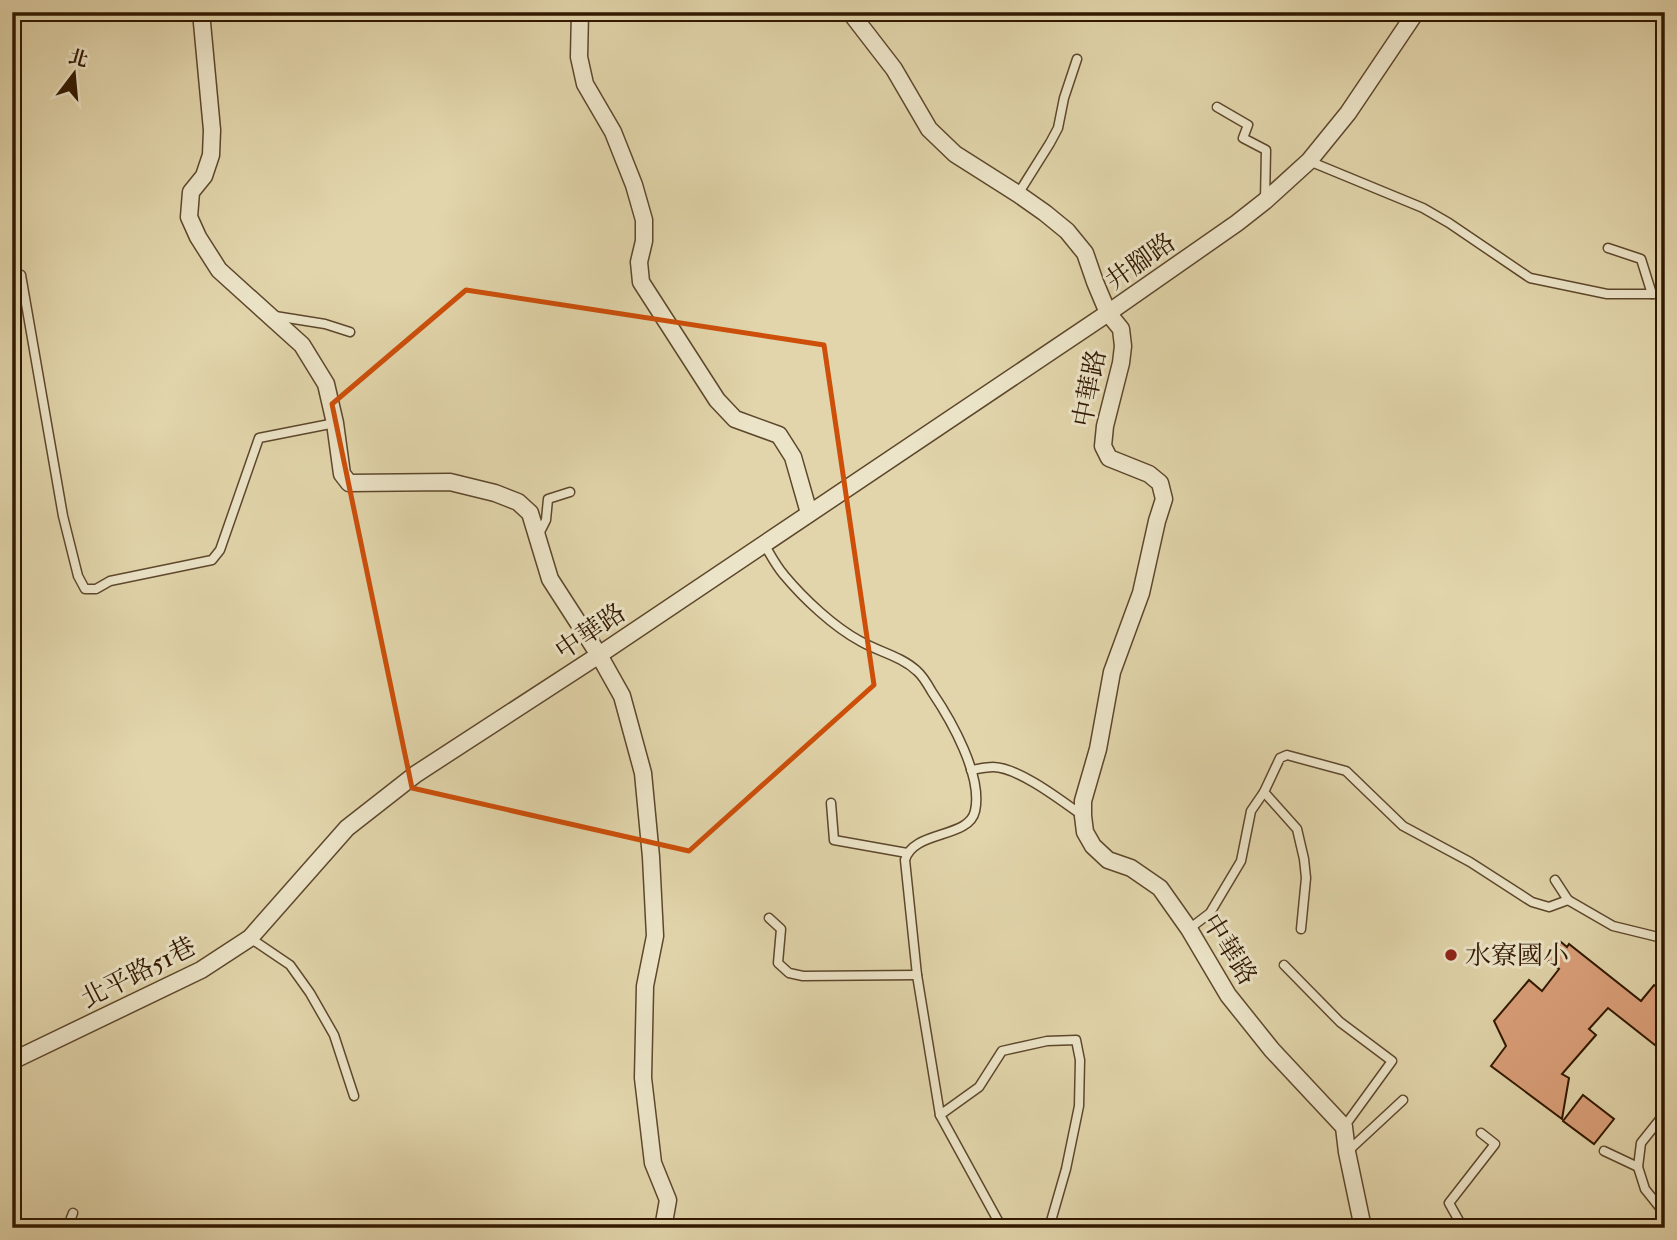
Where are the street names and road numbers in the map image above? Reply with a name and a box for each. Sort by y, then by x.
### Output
street label: 井腳路 [1099,226,1182,297]
street label: 中華路 [1067,347,1113,430]
street label: 中華路 [549,597,632,667]
street label: 中華路 [1195,908,1263,991]
street label: 北平路51巷 [76,930,201,1015]

